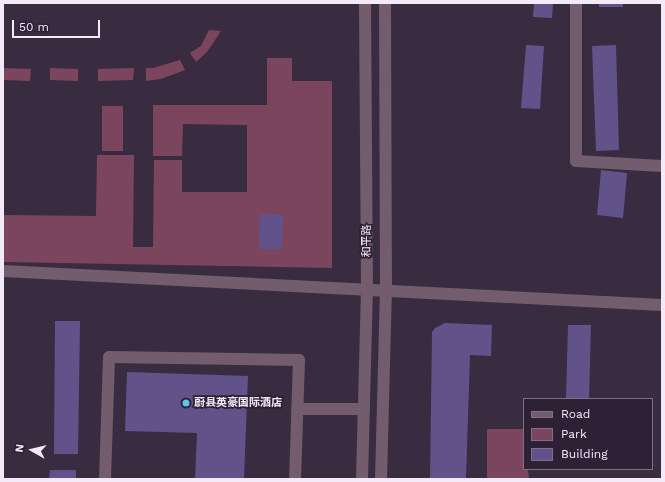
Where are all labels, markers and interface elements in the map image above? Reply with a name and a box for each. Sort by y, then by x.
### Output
scale bar [14,12,102,38]
text: 50 m [19,20,49,34]
street label: 和平路 [360,225,374,257]
place label: 蔚县英豪国际酒店 [194,396,282,410]
marker: 蔚县英豪国际酒店 [181,398,191,408]
legend [523,398,653,470]
text: Road [561,407,590,421]
text: Park [561,427,587,441]
north arrow [12,430,52,470]
text: N [13,443,27,453]
text: Building [561,447,608,461]

